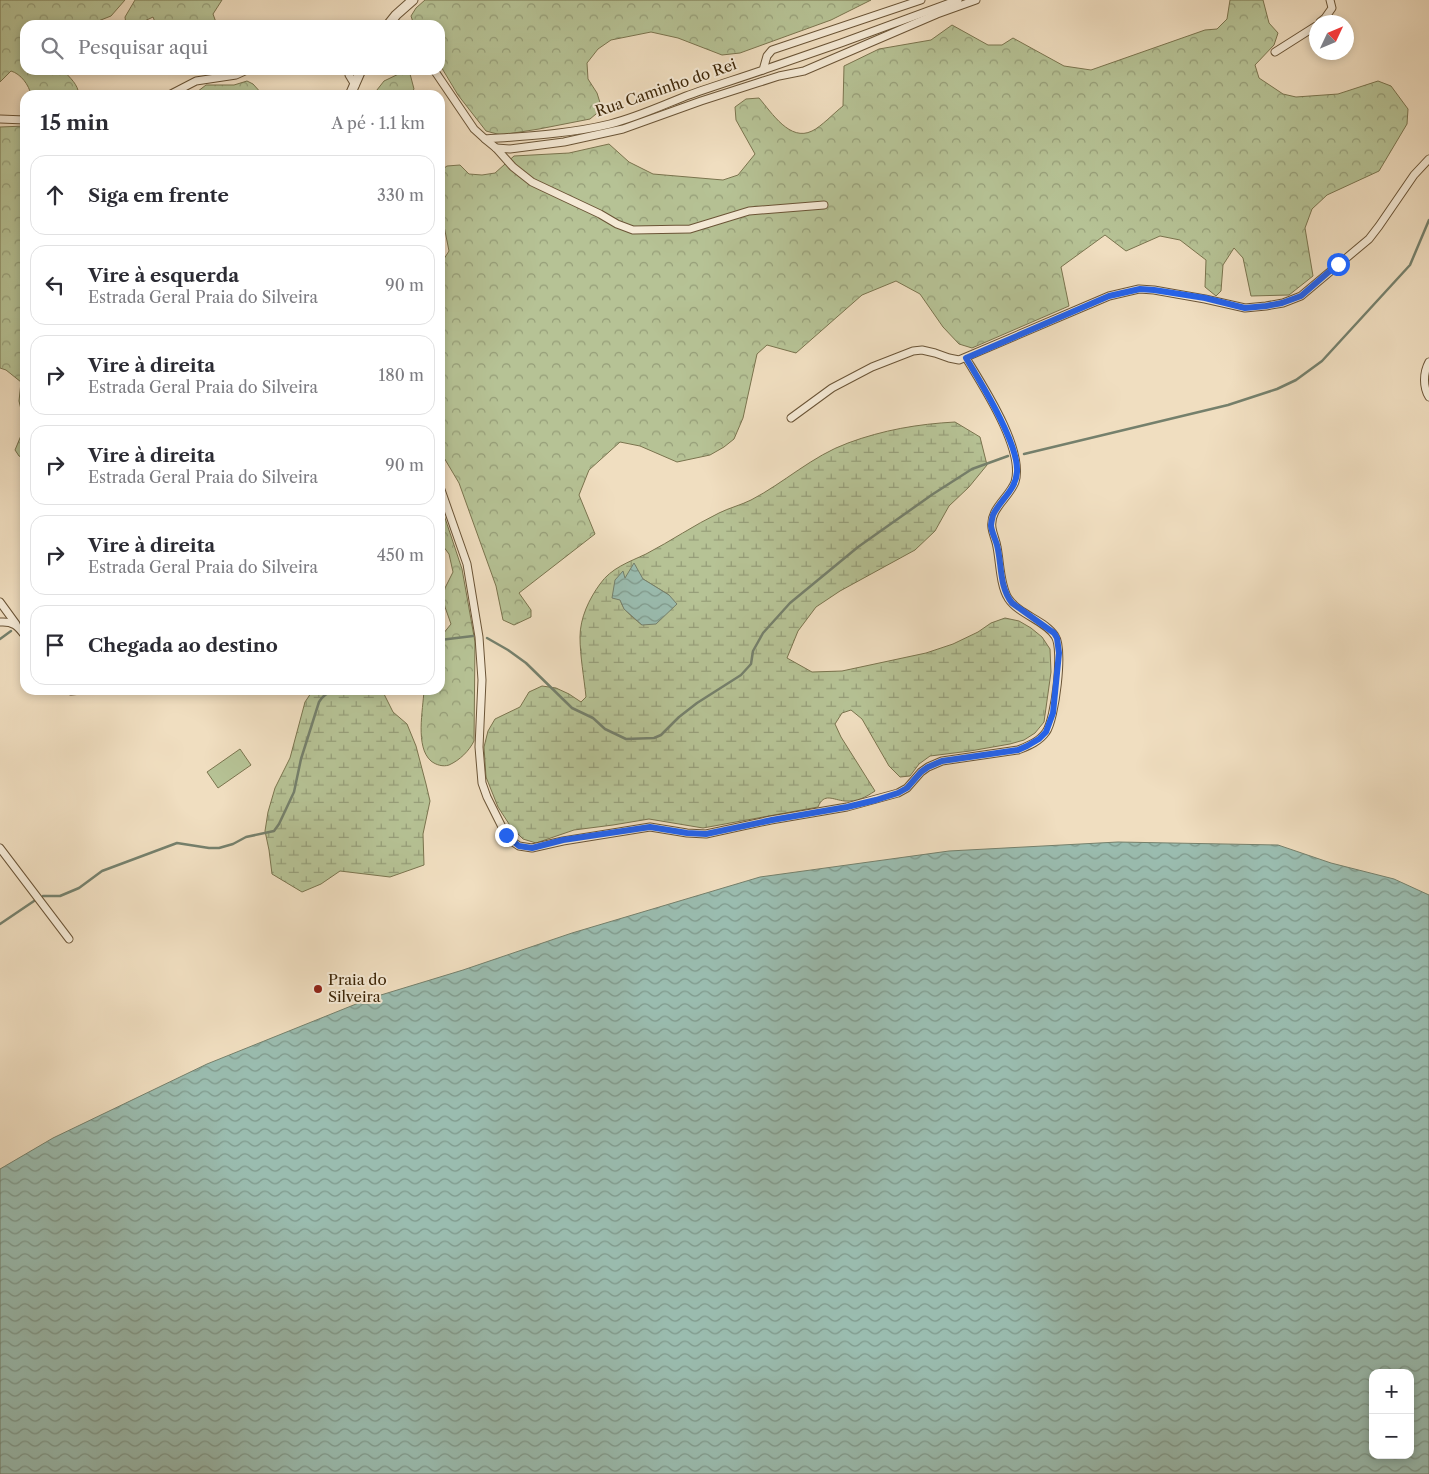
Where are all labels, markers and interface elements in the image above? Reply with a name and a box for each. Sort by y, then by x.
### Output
north arrow [1309,15,1354,60]
search box [20,20,445,75]
icon: search [38,34,66,62]
text: Pesquisar aqui [78,36,208,59]
street label: Rua Caminho do Rei [593,54,739,121]
text: 15 min [40,110,109,135]
text: A pé · 1.1 km [332,113,425,133]
icon: ahead [41,181,69,209]
text: Siga em frente [88,184,229,207]
text: 330 m [377,185,424,205]
route start [1327,253,1350,276]
text: Vire à esquerda [88,264,239,287]
icon: left [41,271,69,299]
text: 90 m [385,275,424,295]
text: Estrada Geral Praia do Silveira [88,287,318,307]
text: Vire à direita [88,354,215,377]
icon: right [41,361,69,389]
text: 180 m [378,365,424,385]
text: Estrada Geral Praia do Silveira [88,377,318,397]
text: Vire à direita [88,444,215,467]
icon: right [41,451,69,479]
text: 90 m [385,455,424,475]
text: Estrada Geral Praia do Silveira [88,467,318,487]
text: Vire à direita [88,534,215,557]
icon: right [41,541,69,569]
text: 450 m [377,545,424,565]
text: Estrada Geral Praia do Silveira [88,557,318,577]
icon: arrive [41,631,69,659]
text: Chegada ao destino [88,634,278,657]
route end [495,824,518,847]
place label: Praia do Silveira [328,970,387,1006]
marker: Praia do Silveira [312,983,324,995]
map controls [1369,1369,1414,1459]
button: + [1369,1369,1414,1414]
button: − [1369,1414,1414,1459]

